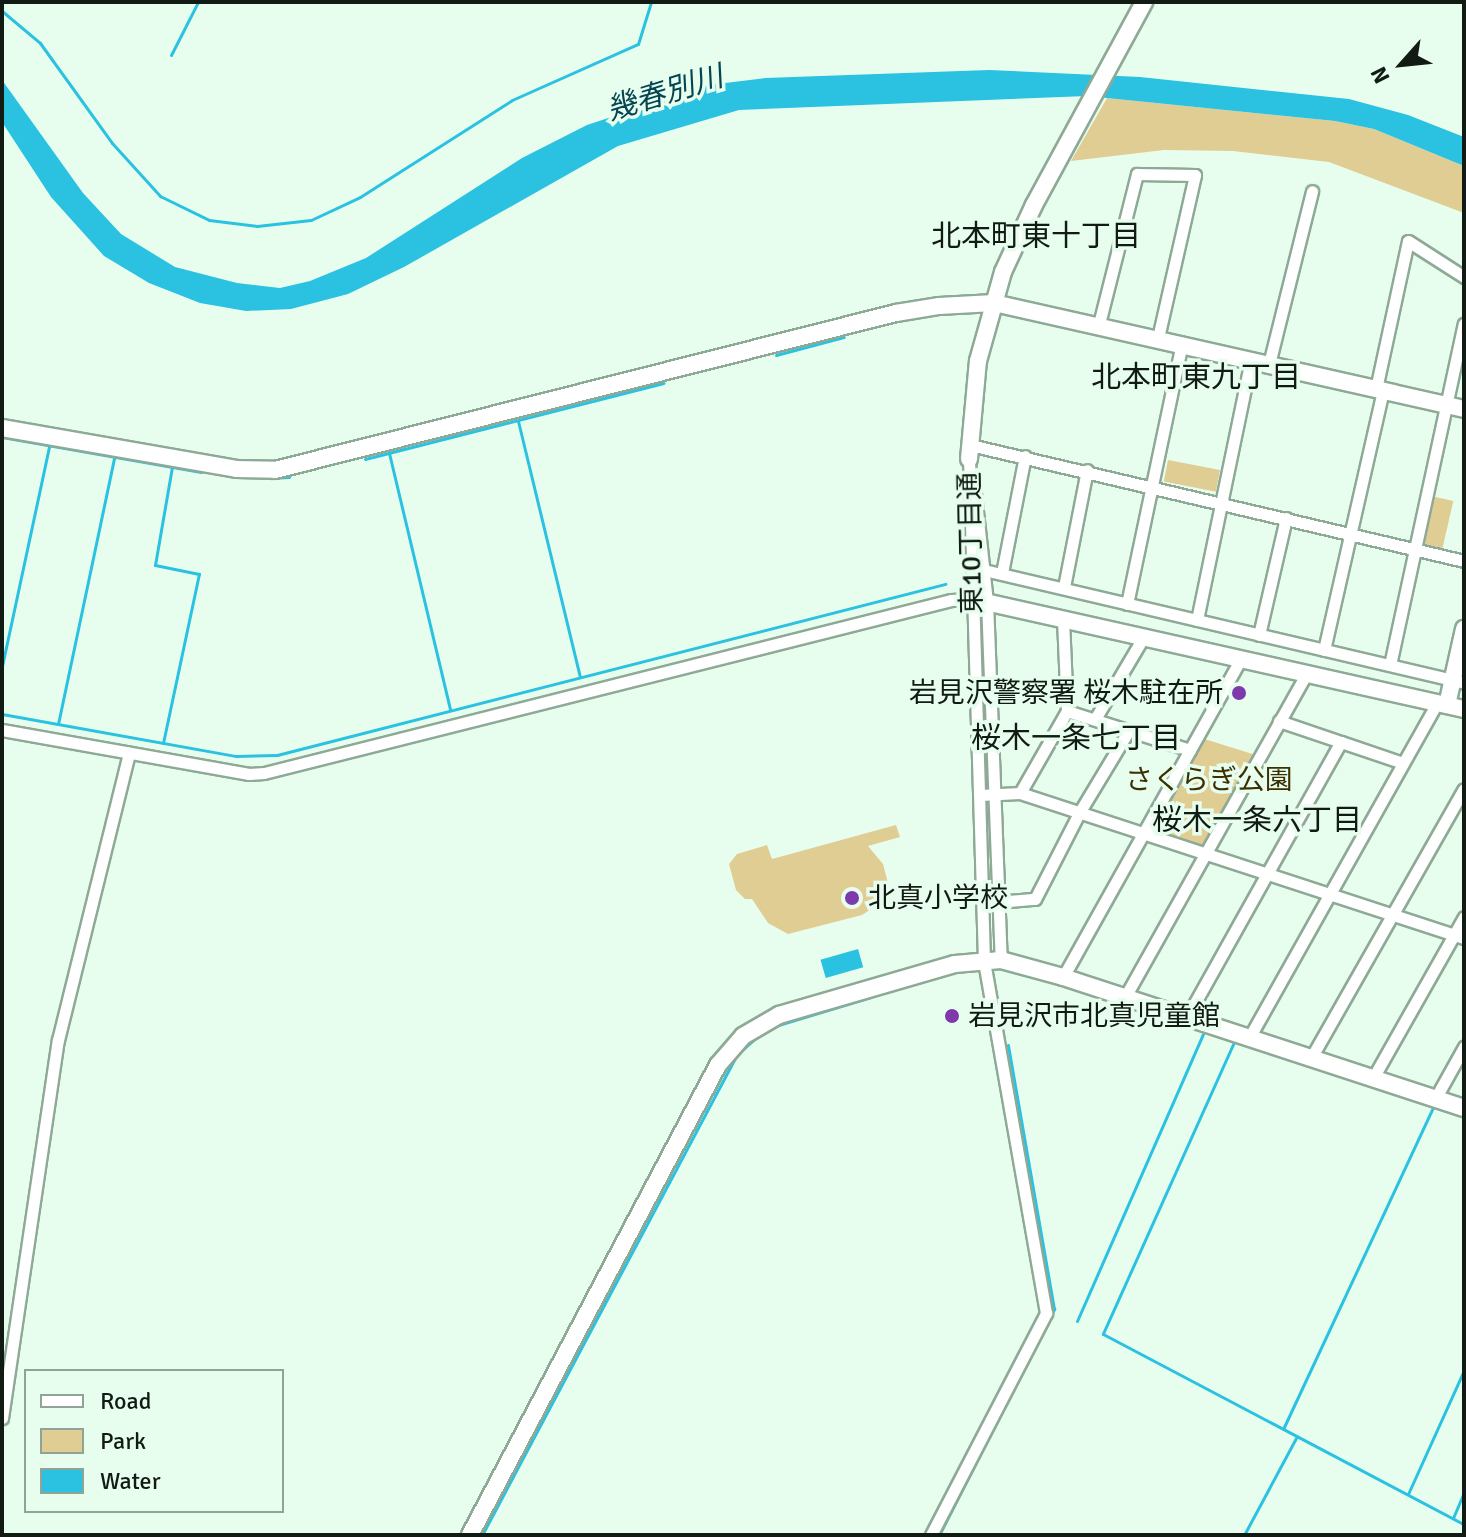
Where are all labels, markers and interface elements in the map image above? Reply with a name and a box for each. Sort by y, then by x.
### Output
north arrow [1362,24,1442,104]
water label: 幾春別川 [602,59,728,129]
text: N [1365,62,1396,88]
district label: 北本町東十丁目 [931,219,1141,255]
district label: 北本町東九丁目 [1091,360,1301,396]
street label: 東10丁目通 [953,472,989,614]
place label: 岩見沢警察署 桜木駐在所 [909,676,1223,710]
marker: 岩見沢警察署 桜木駐在所 [1230,684,1248,702]
district label: 桜木一条七丁目 [971,721,1181,757]
park label: さくらぎ公園 [1125,763,1293,797]
district label: 桜木一条六丁目 [1152,803,1362,839]
place label: 北真小学校 [868,881,1008,915]
marker: 北真小学校 [843,889,861,907]
place label: 岩見沢市北真児童館 [968,999,1220,1033]
marker: 岩見沢市北真児童館 [943,1007,961,1025]
legend [24,1369,284,1513]
text: Road [100,1386,151,1416]
text: Park [100,1426,146,1456]
text: Water [100,1466,160,1496]

